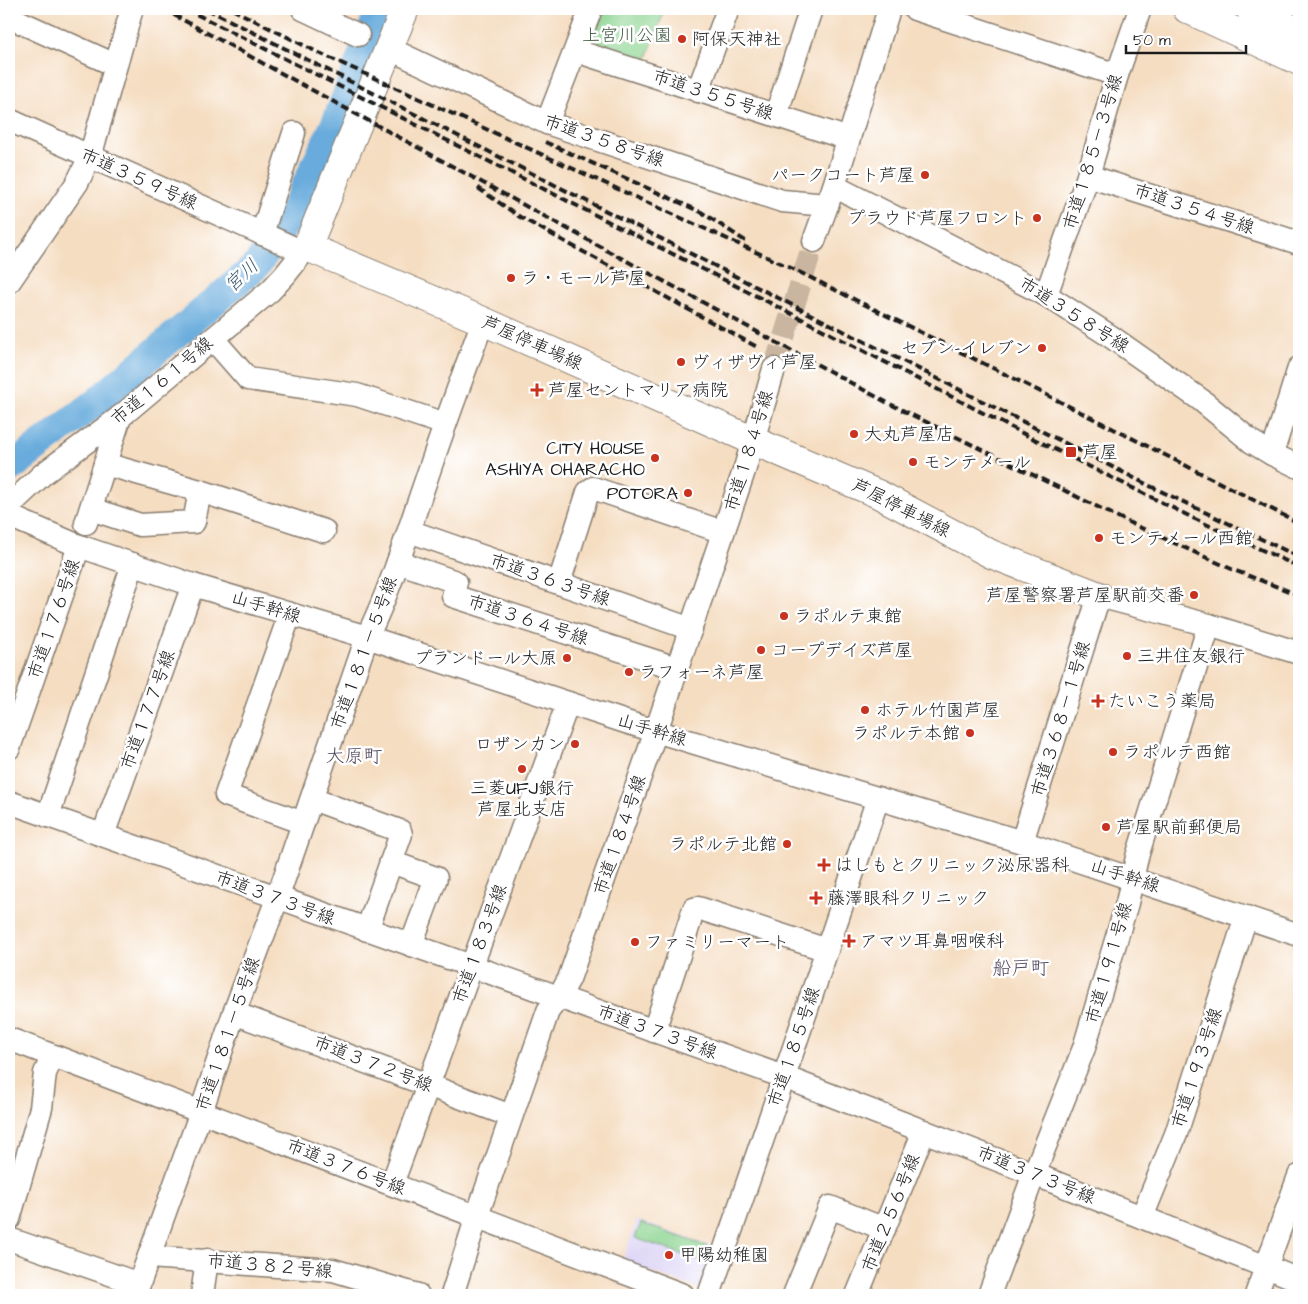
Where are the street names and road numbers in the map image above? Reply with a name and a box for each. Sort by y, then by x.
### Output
street label: 市道３５５号線 [649,64,777,126]
street label: 市道１８５－３号線 [1057,71,1129,233]
street label: 市道３５８号線 [540,109,668,173]
street label: 市道３５９号線 [76,142,202,216]
street label: 市道３５４号線 [1130,178,1258,240]
street label: 市道３５８号線 [1014,271,1134,359]
street label: 芦屋停車場線 [478,310,586,376]
street label: 市道１６１号線 [106,331,218,431]
street label: 市道１８４号線 [719,387,779,515]
street label: 芦屋停車場線 [847,472,955,544]
street label: 市道３６３号線 [486,548,614,612]
street label: 市道１７６号線 [22,555,86,683]
street label: 市道１８１－５号線 [325,573,403,733]
street label: 山手幹線 [228,585,304,629]
street label: 市道３６４号線 [464,589,592,651]
street label: 市道３６８－１号線 [1025,638,1097,800]
street label: 市道１７７号線 [115,647,181,773]
street label: 山手幹線 [614,708,690,752]
street label: 市道１８４号線 [588,771,652,899]
street label: 山手幹線 [1087,853,1163,899]
street label: 市道３７３号線 [212,865,338,931]
street label: 市道１８３号線 [447,881,513,1007]
street label: 市道１９１号線 [1080,899,1138,1027]
street label: 市道１８１－５号線 [190,953,266,1115]
street label: 市道１８５号線 [762,983,826,1111]
street label: 市道３７３号線 [594,999,720,1065]
street label: 市道１９３号線 [1166,1004,1228,1132]
street label: 市道３７２号線 [310,1030,436,1098]
street label: 市道３７６号線 [283,1133,409,1201]
street label: 市道３７３号線 [973,1140,1099,1210]
street label: 市道２５６号線 [856,1150,926,1276]
street label: 市道３８２号線 [206,1248,334,1284]

